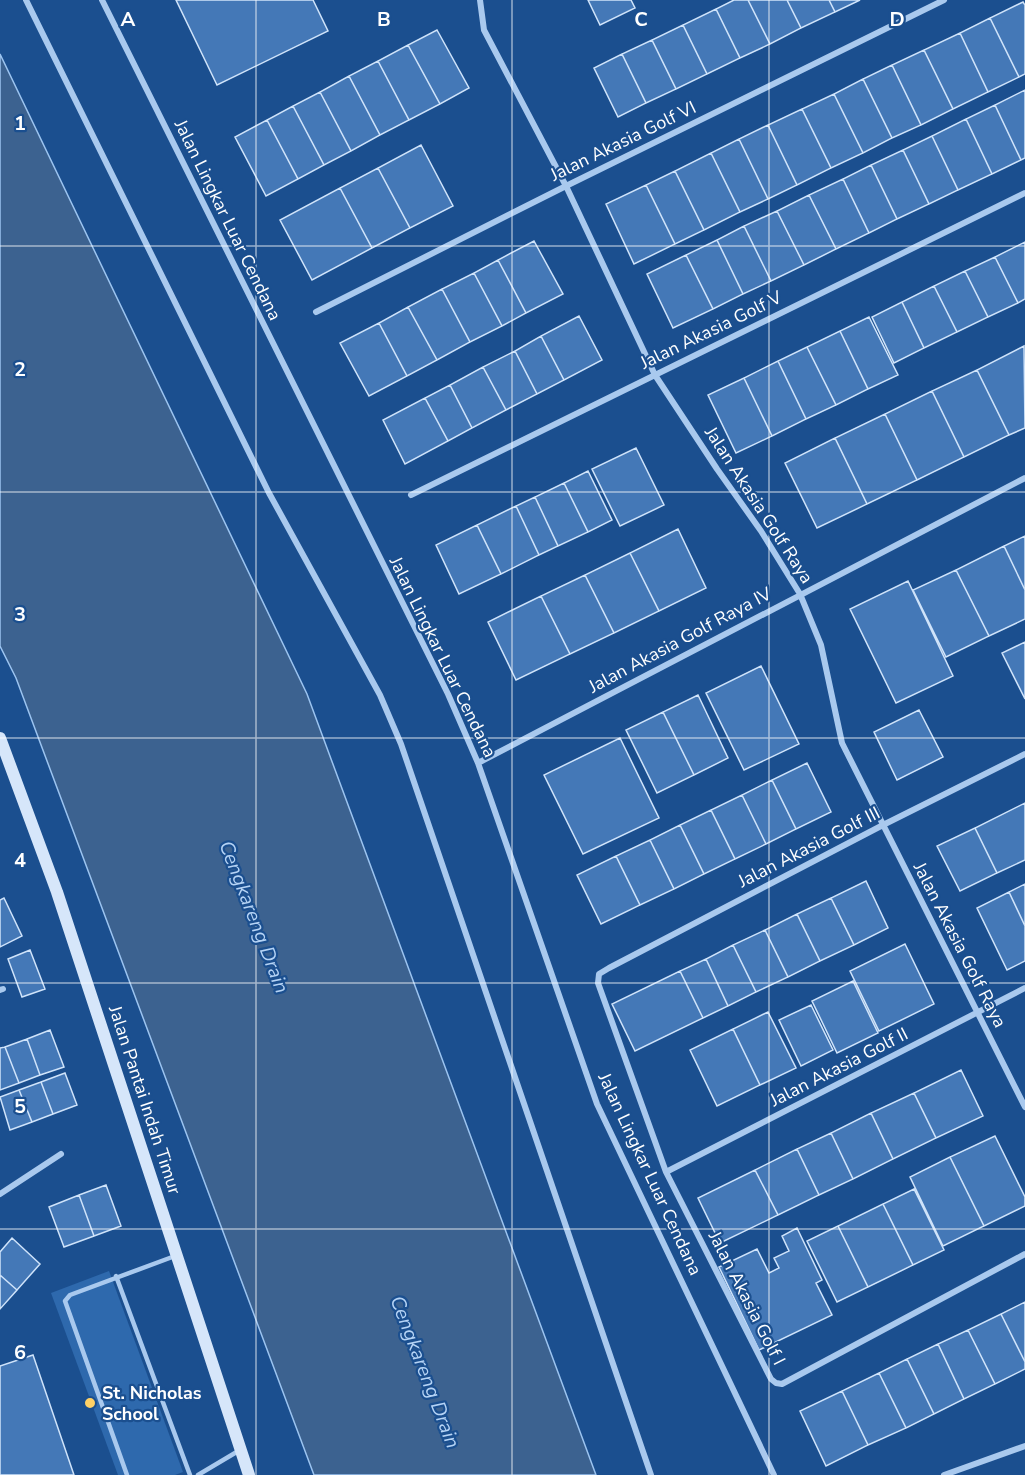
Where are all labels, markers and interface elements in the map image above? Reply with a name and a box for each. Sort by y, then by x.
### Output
text: A [121,6,136,33]
text: B [377,6,391,33]
text: C [634,6,648,33]
text: D [889,6,905,33]
street label: Jalan Akasia Golf VI [545,95,700,187]
text: 1 [14,110,26,137]
street label: Jalan Lingkar Luar Cendana [168,115,287,324]
street label: Jalan Akasia Golf V [635,285,786,375]
text: 2 [14,356,26,383]
street label: Jalan Akasia Golf Raya [699,421,819,588]
street label: Jalan Lingkar Luar Cendana [383,552,502,761]
street label: Jalan Akasia Golf Raya IV [583,581,776,699]
text: 3 [14,601,26,628]
street label: Jalan Akasia Golf III [733,801,884,894]
water label: Cengkareng Drain [212,837,296,997]
text: 4 [14,847,26,874]
street label: Jalan Akasia Golf Raya [907,857,1012,1032]
street label: Jalan Pantai Indah Timur [103,1002,187,1198]
street label: Jalan Akasia Golf II [765,1022,912,1113]
street label: Jalan Lingkar Luar Cendana [592,1068,708,1279]
text: 5 [14,1093,26,1120]
street label: Jalan Akasia Golf I [702,1226,791,1369]
water label: Cengkareng Drain [383,1292,467,1452]
text: 6 [14,1339,26,1366]
place label: St. Nicholas School [102,1381,202,1426]
marker: St. Nicholas School [83,1396,97,1410]

